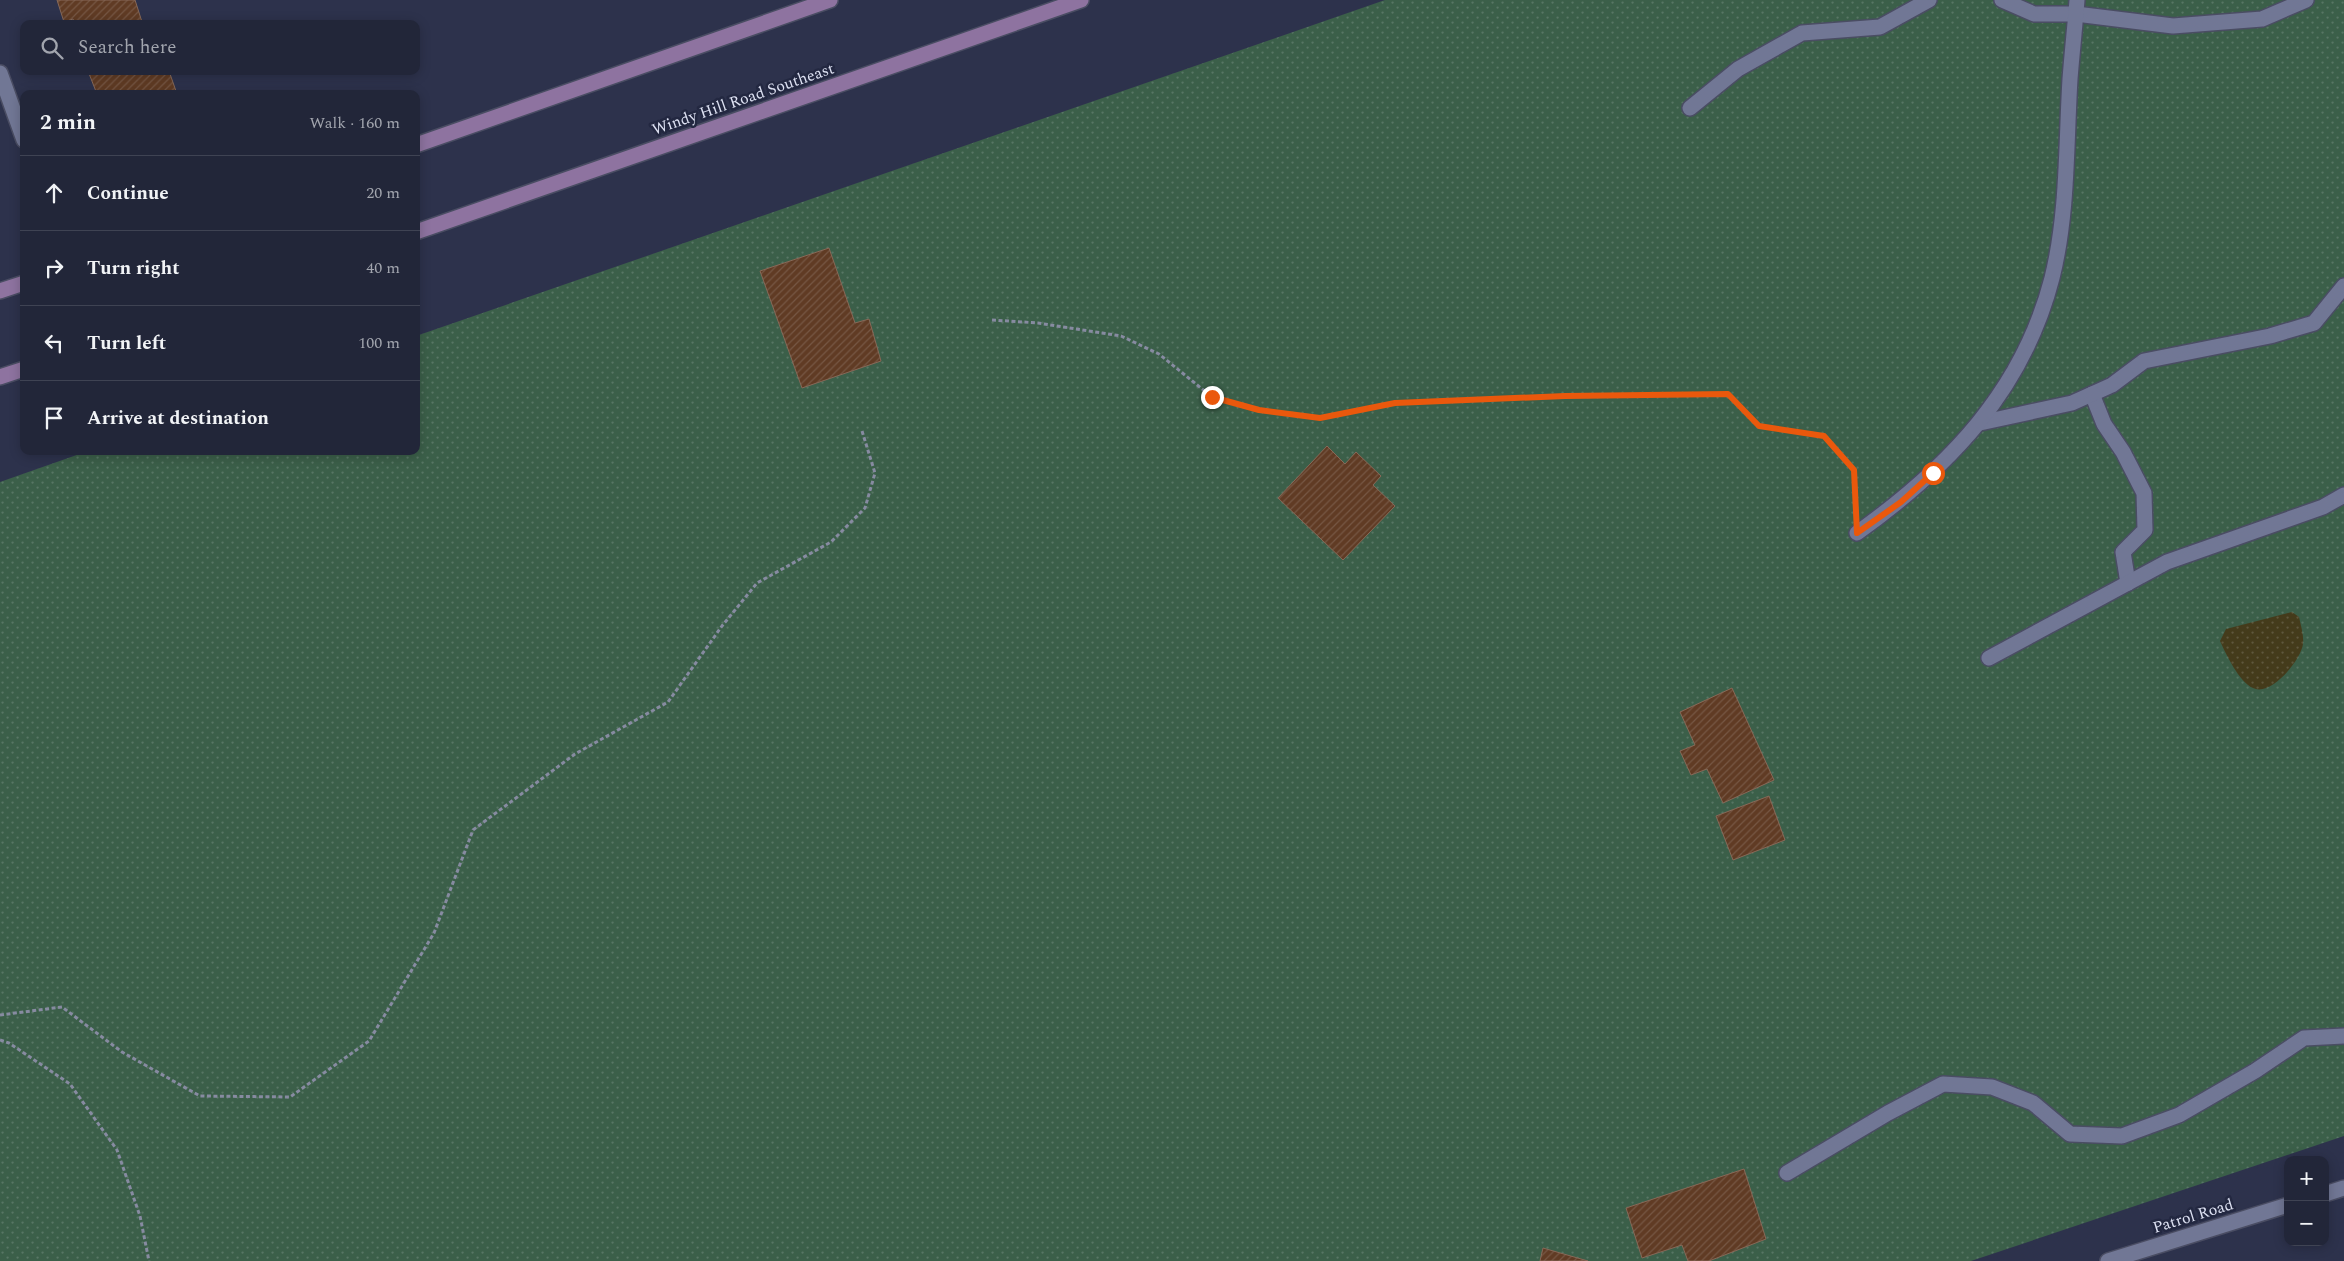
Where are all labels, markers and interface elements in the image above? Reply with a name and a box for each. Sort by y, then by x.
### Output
search box [20,20,420,75]
text: Search here [78,33,177,62]
icon: search [38,34,66,62]
street label: Windy Hill Road Southeast [649,56,838,142]
text: 2 min [40,107,96,139]
text: Walk · 160 m [309,111,400,135]
icon: ahead [40,179,68,207]
text: Continue [87,179,169,208]
text: 20 m [366,181,400,205]
icon: right [40,254,68,282]
text: Turn right [87,254,180,283]
text: 40 m [366,256,400,280]
icon: left [40,329,68,357]
text: Turn left [87,329,166,358]
text: 100 m [358,331,400,355]
route end [1201,386,1224,409]
icon: arrive [40,404,68,432]
text: Arrive at destination [87,404,269,433]
route start [1922,462,1945,485]
map controls [2284,1156,2329,1246]
button: + [2284,1156,2329,1201]
street label: Patrol Road [2150,1192,2236,1240]
button: − [2284,1201,2329,1246]

